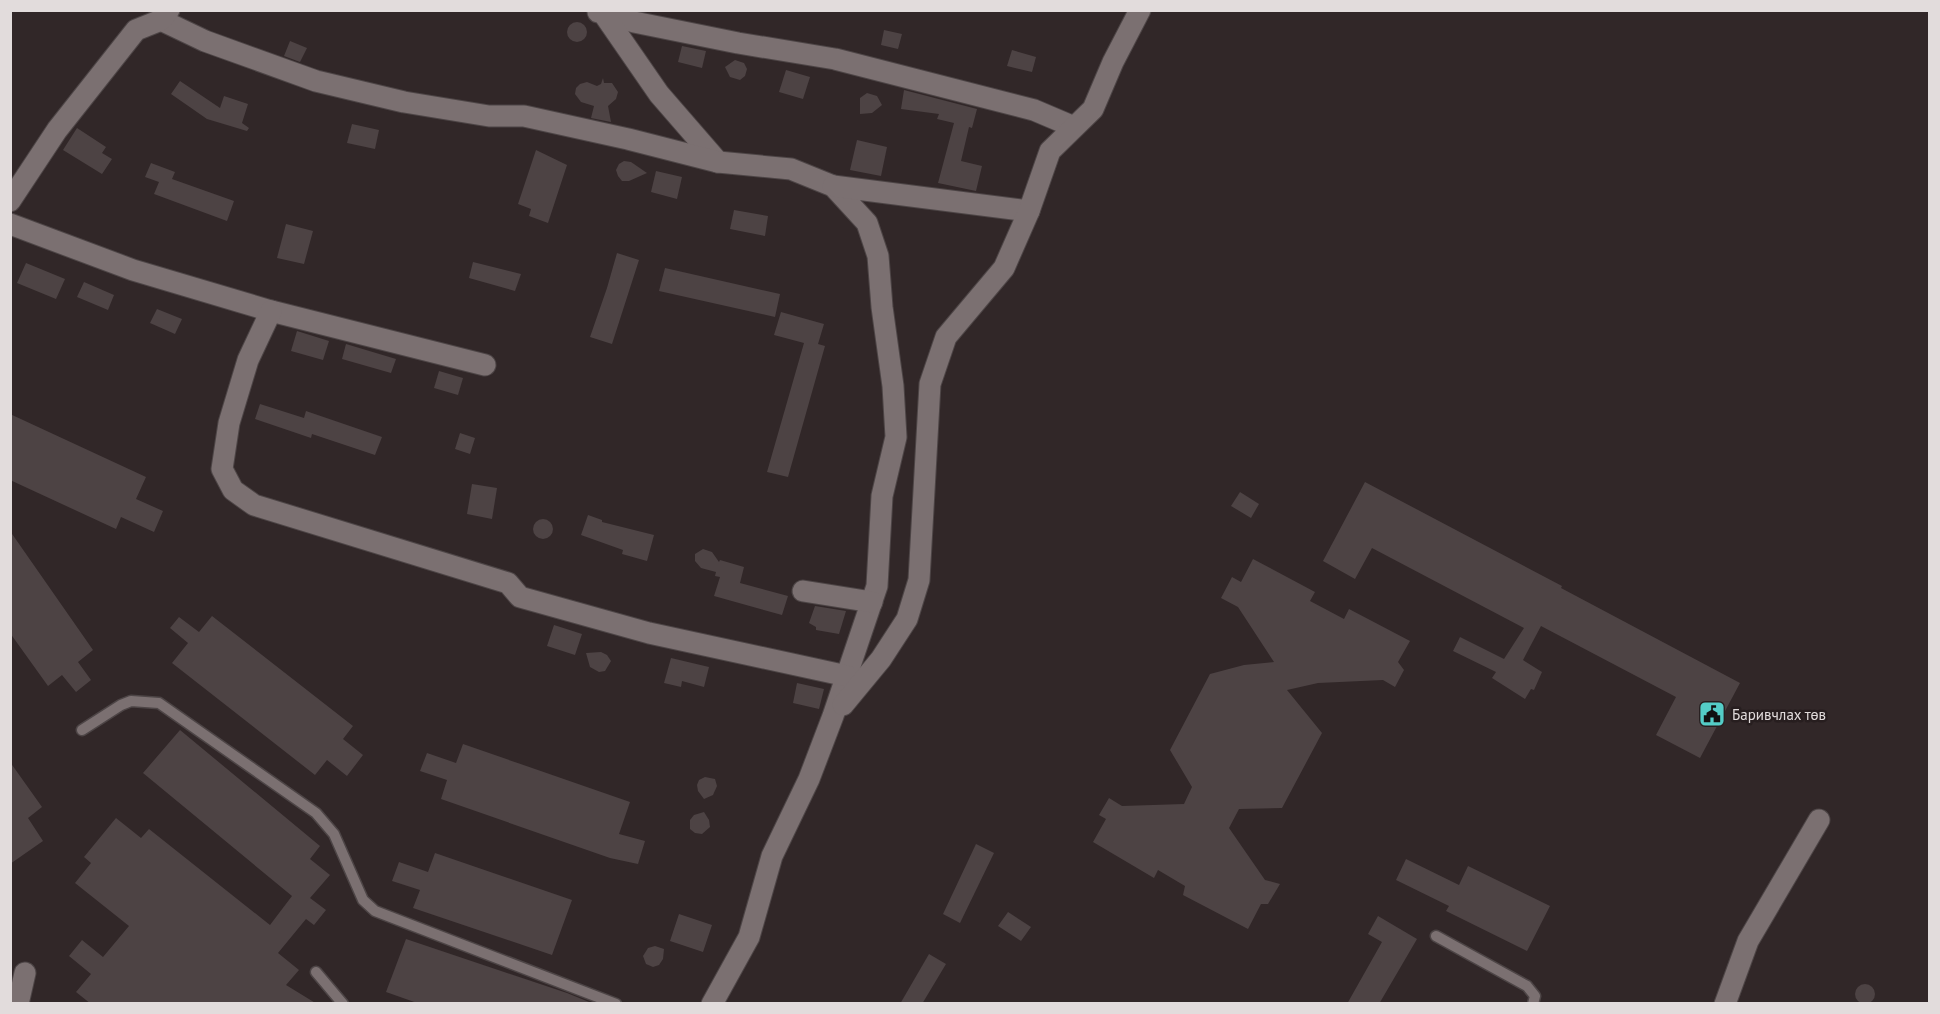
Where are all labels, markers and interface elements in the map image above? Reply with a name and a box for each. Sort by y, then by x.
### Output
public building icon: Баривчлах төв [1697,699,1727,729]
place label: Баривчлах төв [1732,705,1826,724]

